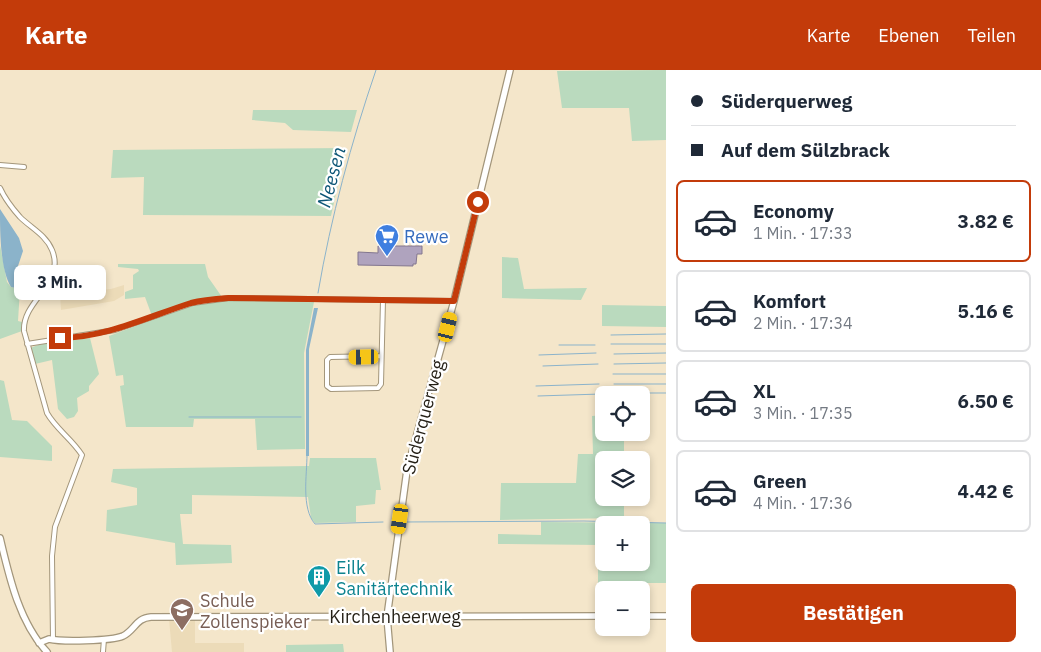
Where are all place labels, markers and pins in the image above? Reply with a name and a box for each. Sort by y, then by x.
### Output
supermarket icon: Rewe [374,223,400,257]
place label: Rewe [404,225,449,248]
place label: Eilk Sanitärtechnik [336,556,454,600]
building icon: Eilk Sanitärtechnik [306,564,332,598]
place label: Schule Zollenspieker [200,589,310,633]
school or university icon: Schule Zollenspieker [169,597,195,631]

